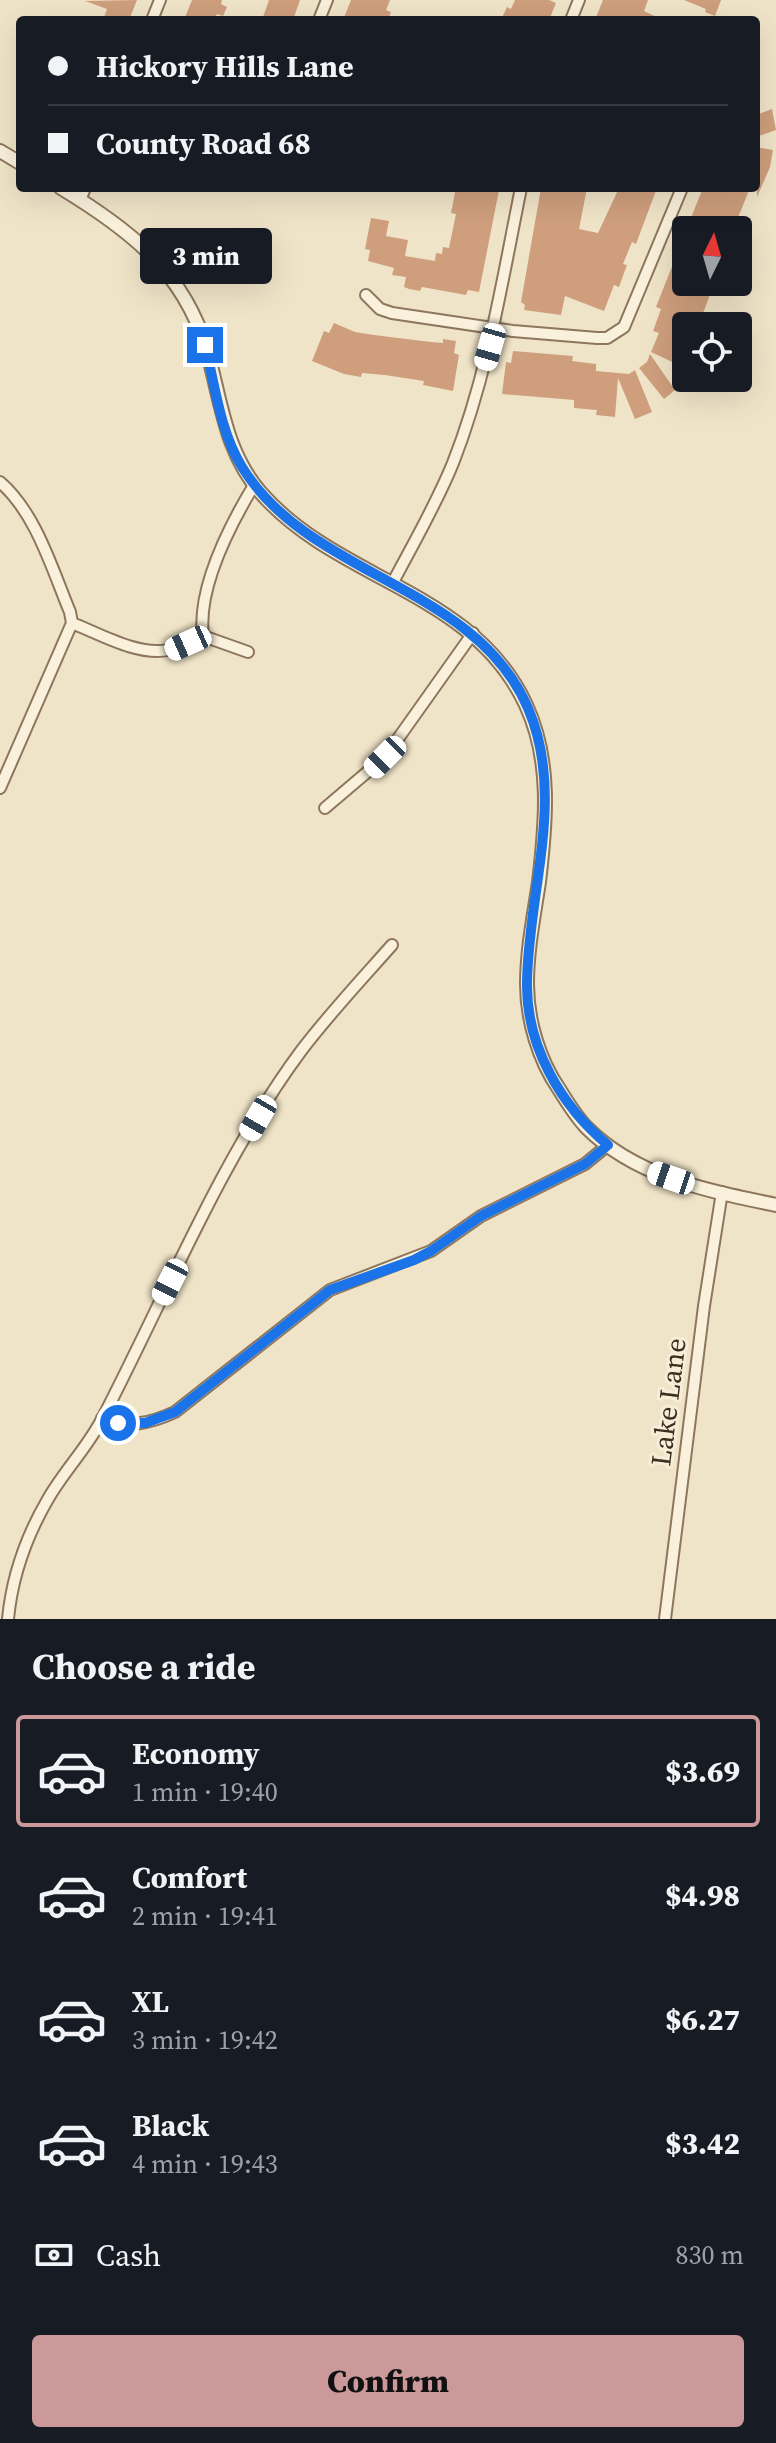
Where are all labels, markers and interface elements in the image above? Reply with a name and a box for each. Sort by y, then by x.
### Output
text: Hickory Hills Lane [96,46,354,87]
text: County Road 68 [96,123,311,164]
north arrow [672,216,752,296]
map controls [672,216,752,392]
callout: 3 min [139,229,271,285]
text: 3 min [172,238,240,274]
button: locate [672,312,752,392]
car [472,321,508,373]
route end [187,327,223,363]
car [161,622,215,664]
car [360,732,410,782]
car [236,1091,280,1145]
car [644,1159,698,1197]
car [148,1255,192,1309]
street label: Lake Lane [641,1336,695,1468]
route start [100,1405,136,1441]
text: Choose a ride [32,1642,255,1691]
text: Economy [132,1733,260,1774]
icon: car [36,1735,108,1807]
text: $3.69 [665,1751,740,1792]
text: 1 min · 19:40 [132,1774,278,1810]
text: Comfort [132,1857,247,1898]
icon: car [36,1859,108,1931]
text: $4.98 [665,1875,740,1916]
text: 2 min · 19:41 [132,1898,278,1934]
text: XL [132,1981,169,2022]
icon: car [36,1983,108,2055]
text: $6.27 [665,1999,740,2040]
text: 3 min · 19:42 [132,2022,278,2058]
text: Black [132,2105,209,2146]
icon: car [36,2107,108,2179]
text: $3.42 [665,2123,740,2164]
text: 4 min · 19:43 [132,2146,278,2182]
icon: cash [32,2233,76,2277]
text: Cash [96,2235,161,2276]
text: 830 m [676,2237,744,2273]
button: Confirm [32,2335,744,2427]

